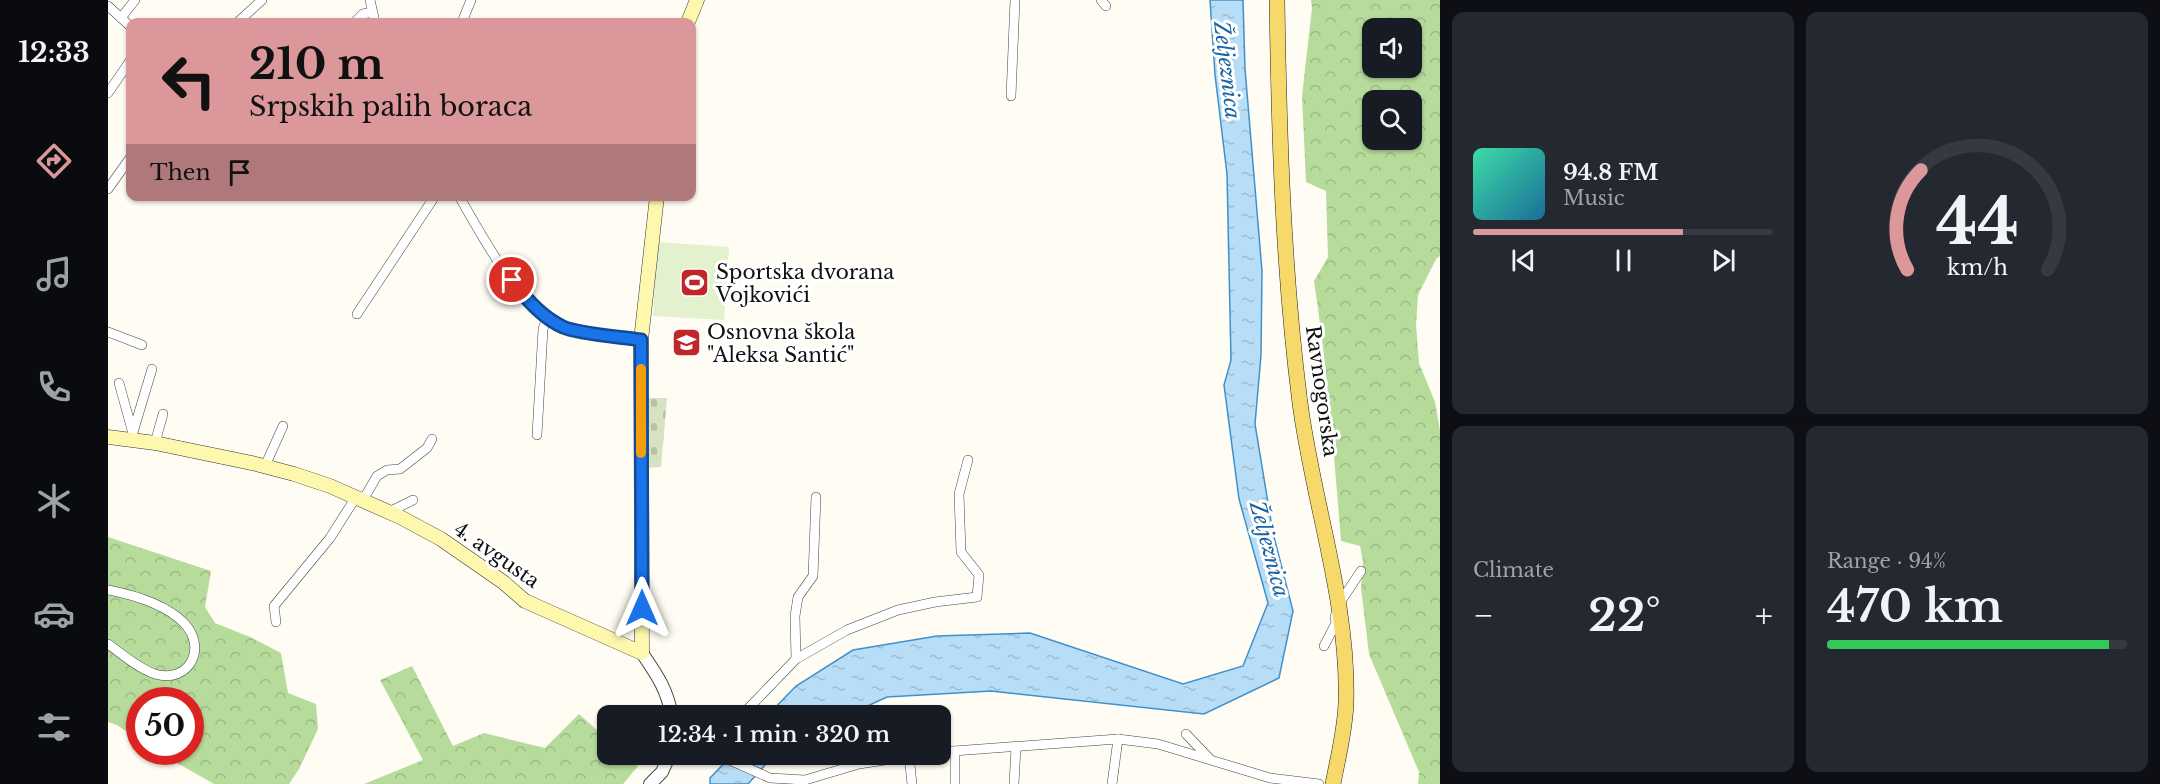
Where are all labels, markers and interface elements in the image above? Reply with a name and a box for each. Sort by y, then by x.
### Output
water label: Željeznica [1208,18,1246,121]
map controls [1362,18,1422,150]
button: sound [1362,18,1422,78]
text: 12:33 [18,36,90,69]
text: 210 m [249,38,384,90]
icon: left [150,42,228,120]
text: Srpskih palih boraca [249,90,532,123]
button: search [1362,90,1422,150]
icon: directions [33,140,75,182]
icon: arrive [223,156,256,189]
text: Then [150,159,211,186]
text: 94.8 FM [1563,159,1658,186]
text: 44 [1936,183,2018,261]
text: Music [1563,186,1624,210]
icon: previous [1507,244,1540,277]
icon: pause [1607,244,1640,277]
icon: next [1707,244,1740,277]
icon: music [33,253,75,295]
pin [486,254,537,305]
text: km/h [1947,254,2008,281]
place label: Sportska dvorana Vojkovići [715,260,895,307]
icon: arrive [495,263,528,296]
sports icon: Sportska dvorana Vojkovići [679,267,711,299]
place label: Osnovna škola "Aleksa Santić" [707,320,856,367]
street label: Ravnogorska [1301,324,1343,459]
school or university icon: Osnovna škola "Aleksa Santić" [670,327,702,359]
icon: phone [33,366,75,408]
icon: climate [33,480,75,522]
water label: Željeznica [1243,497,1294,600]
street label: 4. avgusta [450,517,545,594]
text: Range · 94% [1827,549,1946,573]
text: Climate [1473,558,1554,582]
position arrow [610,576,674,640]
text: 470 km [1827,578,2003,634]
text: 22° [1588,587,1661,643]
icon: car [33,593,75,635]
text: − [1473,595,1494,636]
text: + [1755,595,1773,636]
speed limit sign: 50 [126,687,204,765]
icon: filters [33,706,75,748]
text: 12:34 · 1 min · 320 m [658,721,890,748]

